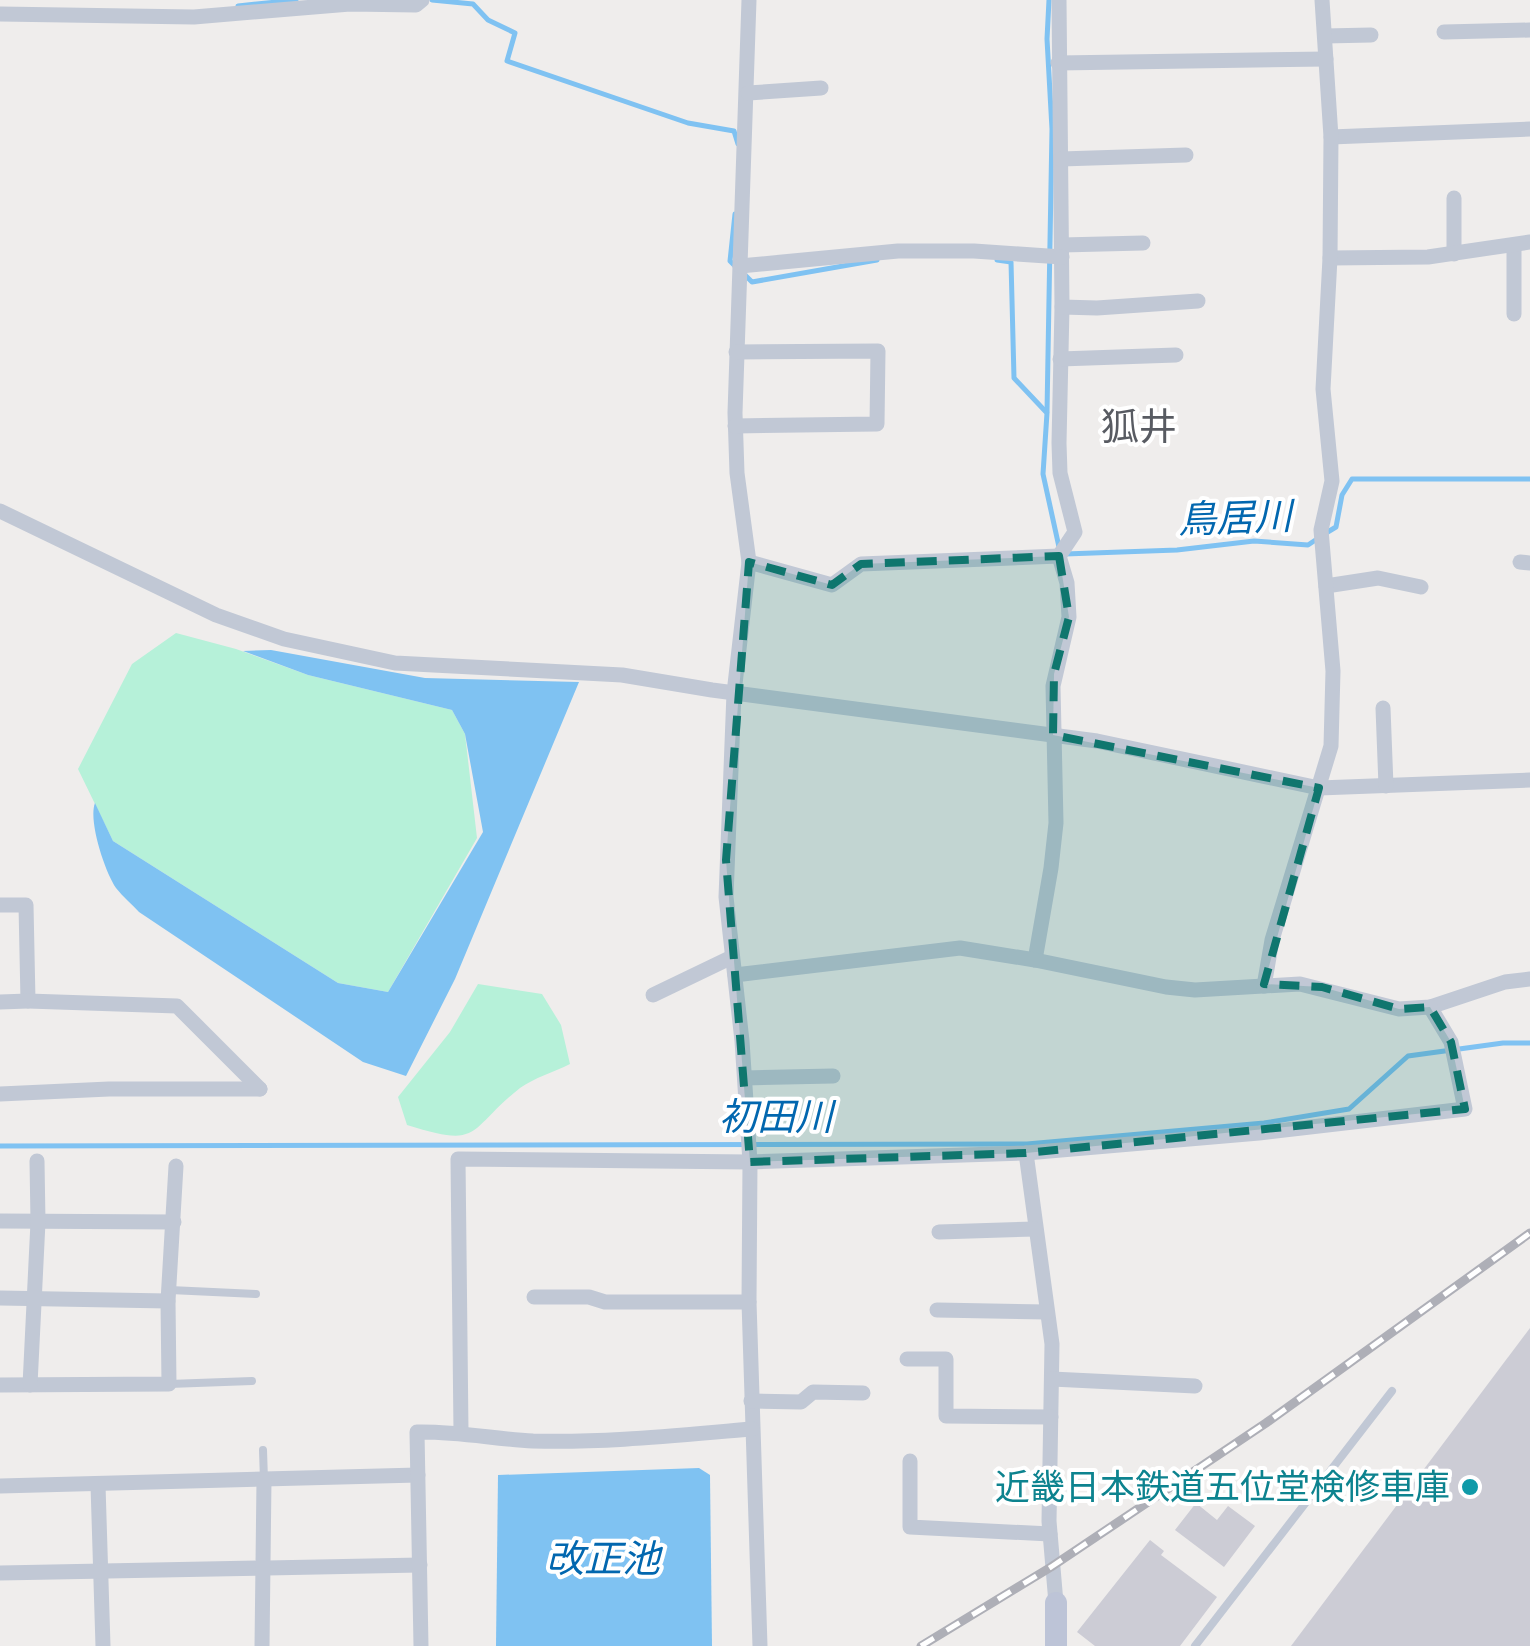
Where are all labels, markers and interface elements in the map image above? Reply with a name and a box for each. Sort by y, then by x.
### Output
district label: 狐井 [1101,404,1177,451]
water label: 鳥居川 [1177,493,1297,544]
water label: 初田川 [719,1094,837,1141]
place label: 近畿日本鉄道五位堂検修車庫 [995,1466,1450,1509]
marker: 近畿日本鉄道五位堂検修車庫 [1459,1476,1481,1498]
water label: 改正池 [546,1536,664,1583]

